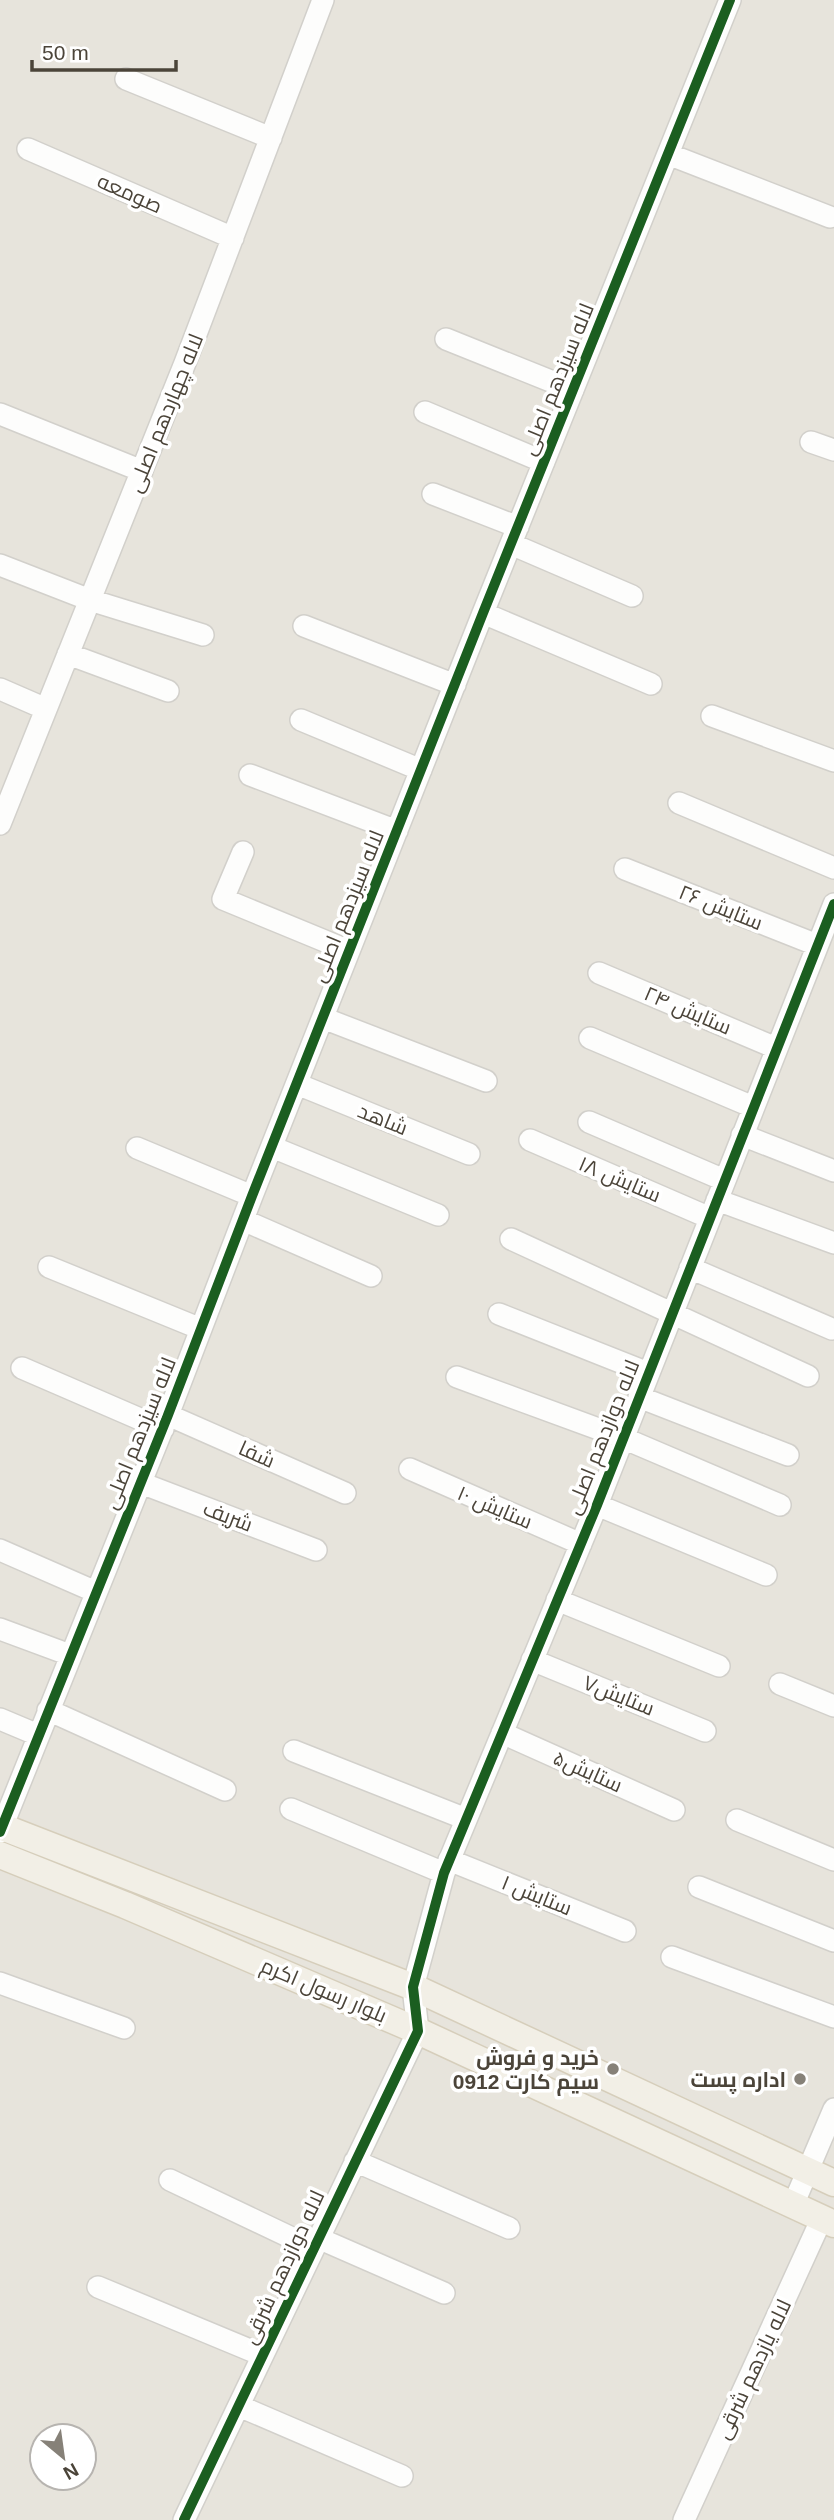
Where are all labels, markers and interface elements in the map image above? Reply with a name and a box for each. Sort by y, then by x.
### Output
scale bar [32,28,175,72]
text: 50 m [42,41,89,64]
street label: صومعه [94,169,166,218]
street label: لاله سیزدهم اصلی [516,300,601,459]
street label: لاله چهاردهم اصلی [123,330,210,497]
street label: لاله سیزدهم اصلی [306,827,391,986]
street label: ستایش ۲۶ [675,880,766,936]
street label: ستایش ۲۴ [640,981,735,1040]
street label: شاهد [355,1099,411,1139]
street label: ستایش ۱۸ [575,1151,665,1208]
street label: لاله سیزدهم اصلی [98,1354,183,1513]
street label: لاله دوازدهم اصلی [561,1356,646,1519]
street label: شفا [235,1436,279,1472]
street label: ستایش ۱۰ [453,1481,536,1535]
street label: شریف [200,1496,256,1537]
street label: ستایش۷ [579,1670,658,1721]
street label: ستایش۵ [549,1746,626,1798]
street label: ستایش ۱ [498,1871,576,1921]
street label: بلوار رسول اکرم [257,1953,390,2030]
place label: خرید و فروش سیم کارت 0912 [453,2046,599,2096]
marker: خرید و فروش سیم کارت 0912 [605,2061,621,2077]
place label: اداره پست [691,2068,786,2095]
marker: اداره پست [792,2071,808,2087]
street label: لاله دوازدهم شرقی [237,2186,331,2349]
street label: لاله یازدهم شرقی [711,2295,798,2444]
north arrow [28,2422,98,2492]
text: N [60,2459,82,2484]

